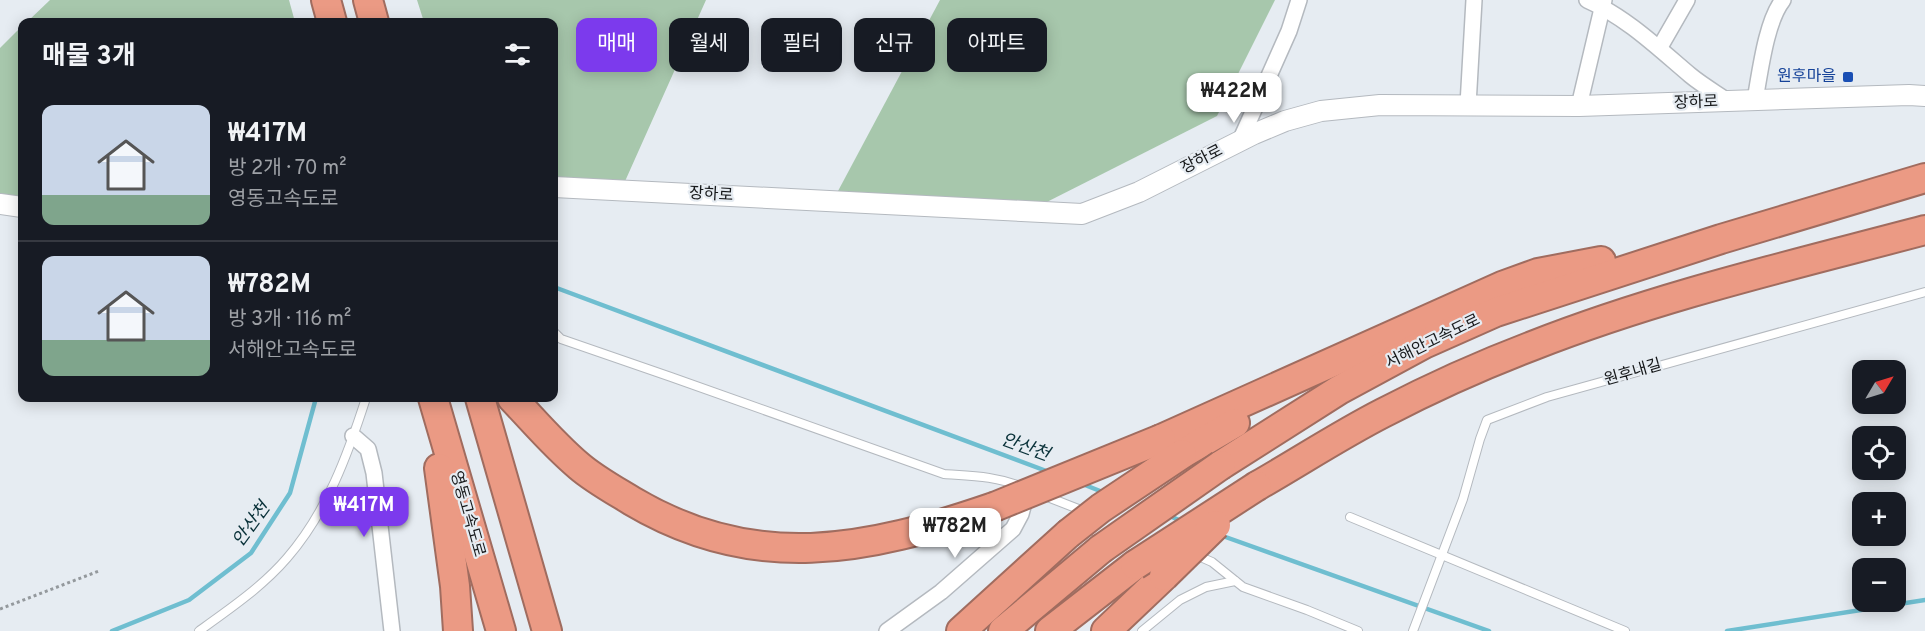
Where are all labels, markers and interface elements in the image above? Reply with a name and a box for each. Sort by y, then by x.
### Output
chip: 매매 [576,18,657,72]
chip: 월세 [669,18,749,72]
chip: 필터 [761,18,842,72]
chip: 신규 [854,18,935,72]
chip: 아파트 [947,18,1047,72]
icon: filters [501,38,534,71]
text: 매물 3개 [42,41,136,74]
place label: 원후마을 [1777,67,1836,87]
marker: 원후마을 [1841,70,1855,84]
pin: ₩422M [1192,73,1276,124]
text: ₩422M [1201,79,1267,105]
street label: 장하로 [1674,92,1719,114]
text: ₩417M [228,118,307,151]
icon: home [90,129,162,201]
street label: 장하로 [1178,141,1226,179]
text: 방 2개 · 70 m² [228,156,346,182]
street label: 장하로 [688,184,734,206]
text: 영동고속도로 [228,187,338,213]
text: ₩782M [228,269,311,302]
icon: home [90,280,162,352]
text: 방 3개 · 116 m² [228,307,351,333]
street label: 서해안고속도로 [1382,310,1484,374]
text: 서해안고속도로 [228,338,357,364]
street label: 원후내길 [1602,355,1664,391]
north arrow [1852,360,1906,414]
map controls [1852,360,1906,612]
button: locate [1852,426,1906,480]
water label: 안산천 [998,429,1055,468]
street label: 영동고속도로 [445,469,489,559]
pin: ₩417M [322,487,406,538]
button: + [1852,492,1906,546]
text: ₩417M [334,493,394,519]
water label: 안산천 [228,496,277,552]
pin: ₩782M [913,508,997,559]
text: ₩782M [923,514,987,540]
button: − [1852,558,1906,612]

